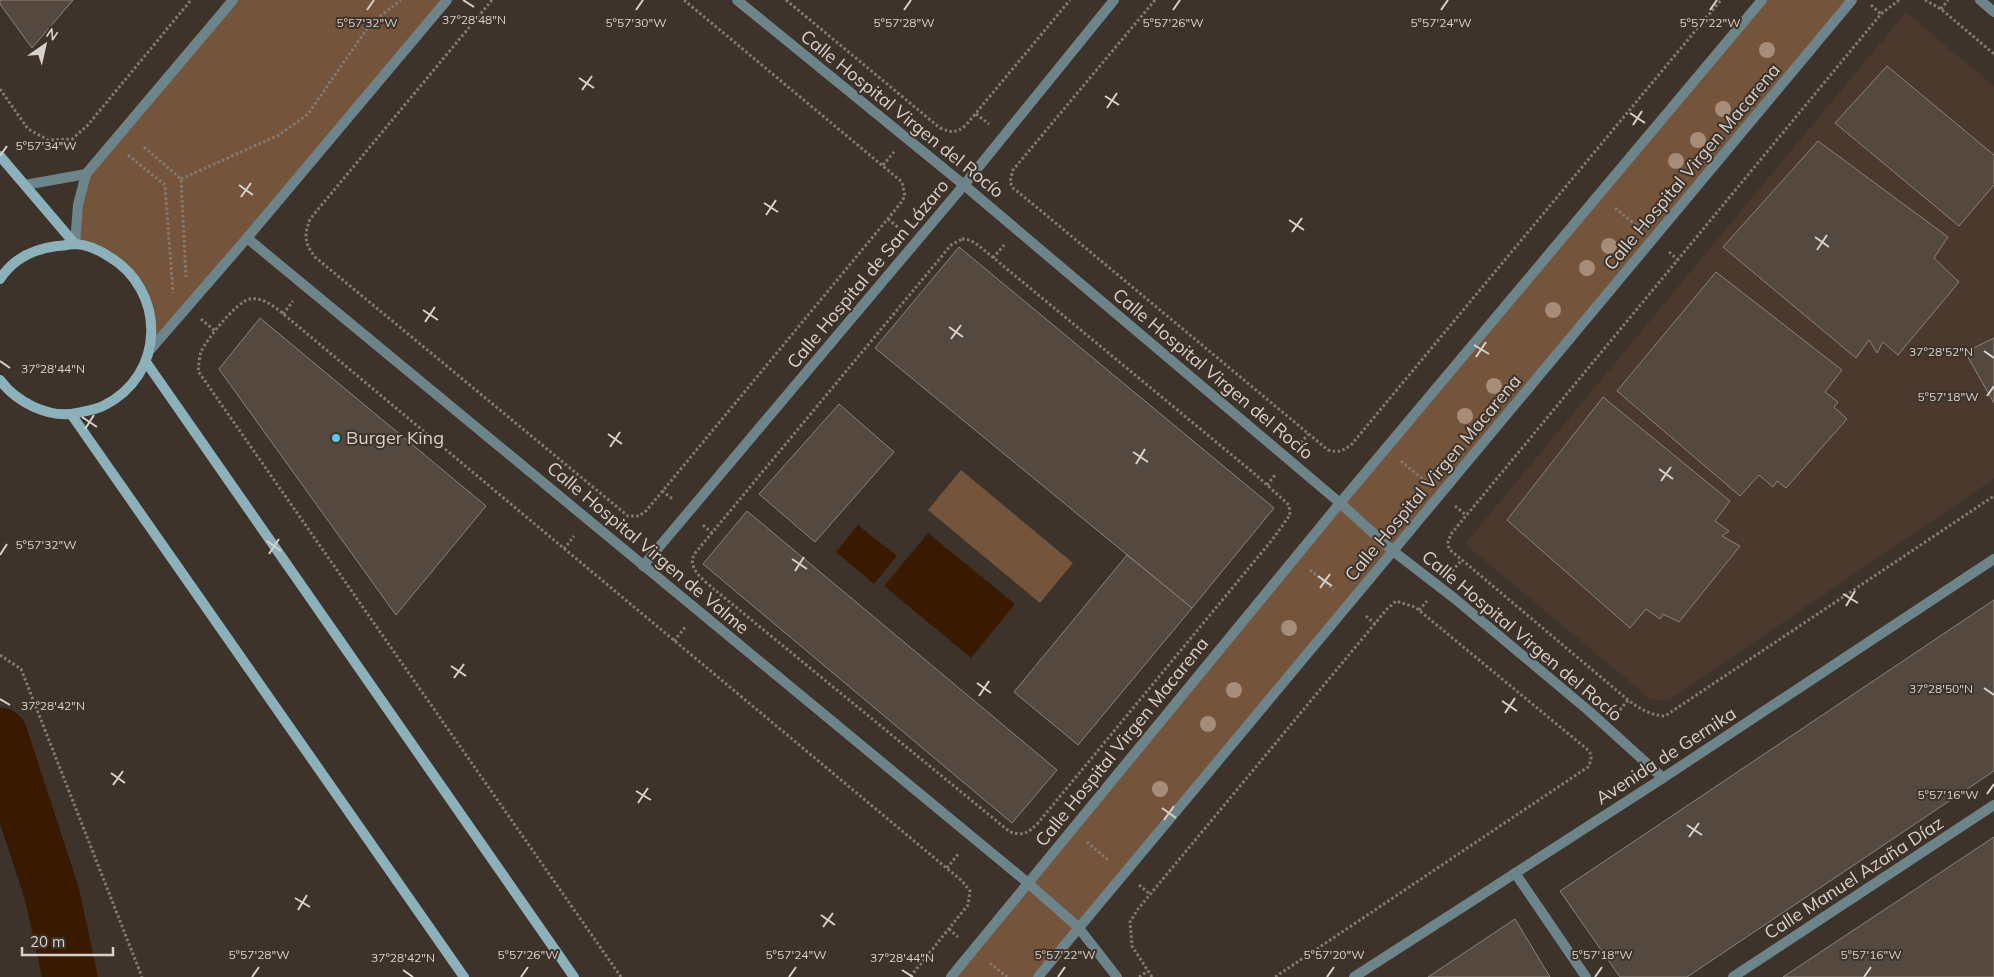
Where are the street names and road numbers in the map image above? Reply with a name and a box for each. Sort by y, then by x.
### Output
street label: Calle Hospital Virgen del Rocío [796,25,1009,203]
street label: Calle Hospital Virgen Macarena [1598,59,1785,275]
street label: Calle Hospital de San Lázaro [782,174,954,373]
street label: Calle Hospital Virgen del Rocío [1108,283,1318,464]
street label: Calle Hospital Virgen Macarena [1339,370,1526,586]
street label: Calle Hospital Virgen de Valme [543,456,754,639]
street label: Calle Hospital Virgen del Rocío [1417,545,1627,726]
street label: Calle Hospital Virgen Macarena [1030,632,1213,851]
street label: Avenida de Gernika [1591,702,1740,810]
street label: Calle Manuel Azaña Díaz [1760,811,1948,944]

